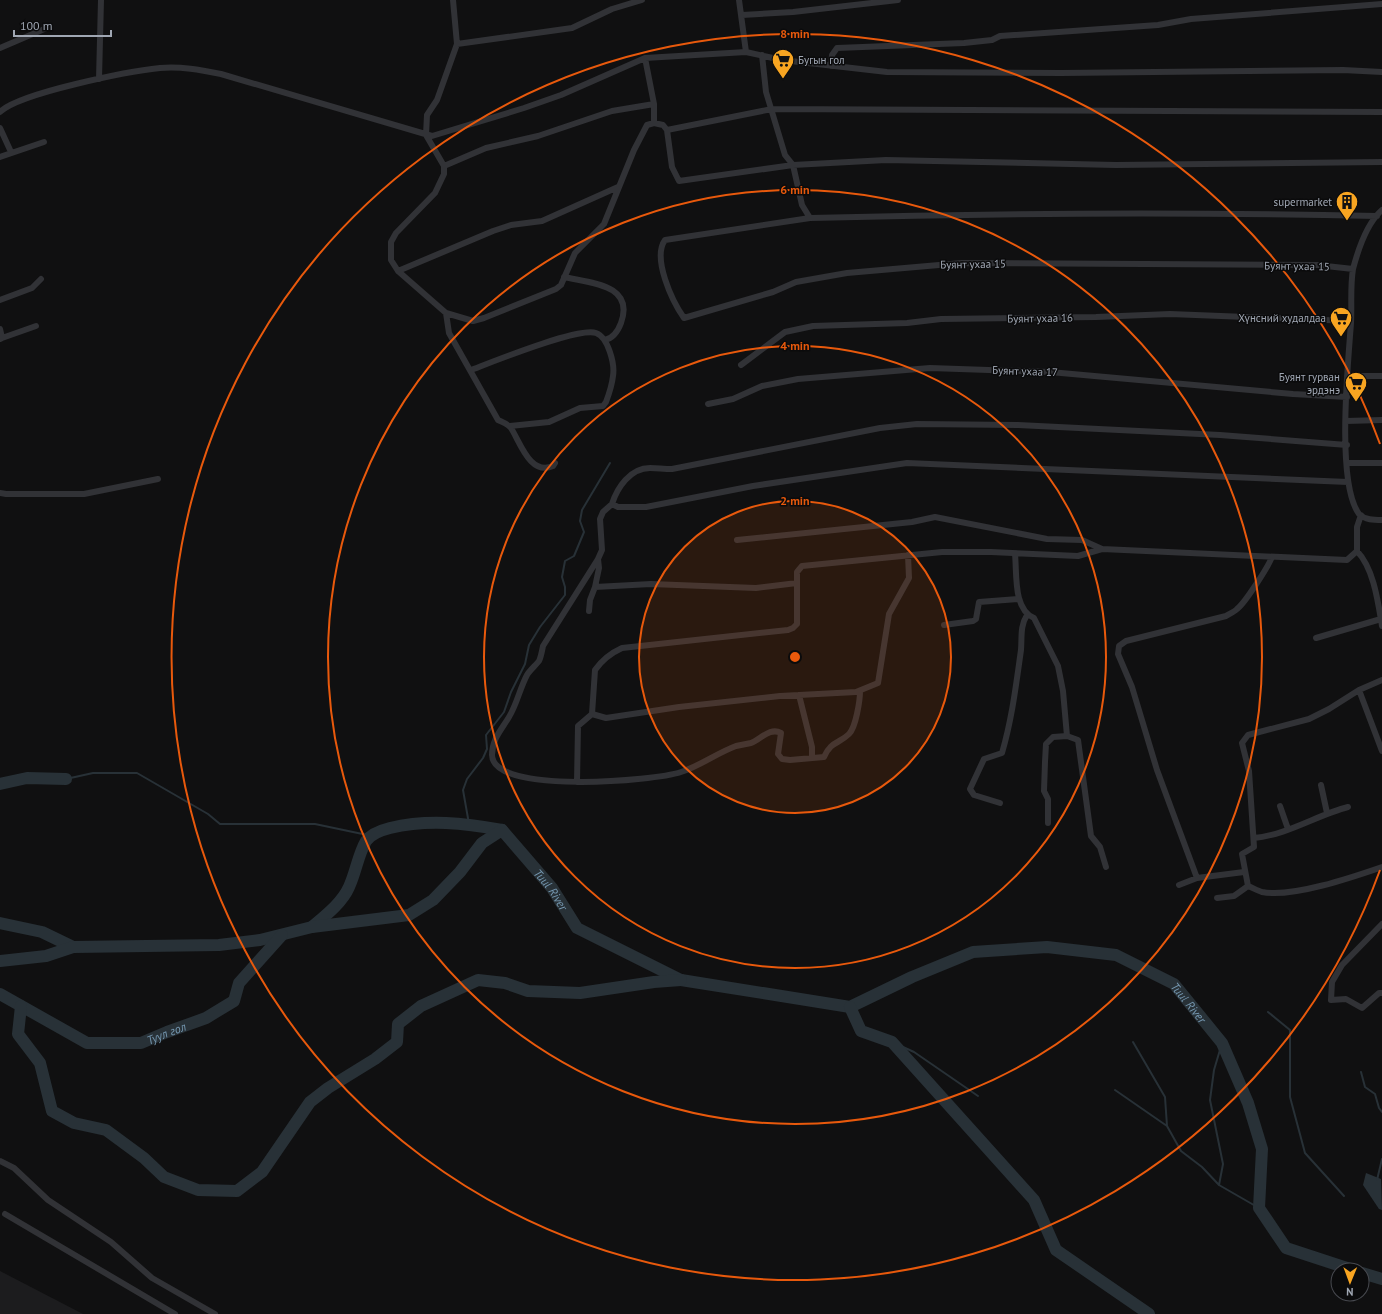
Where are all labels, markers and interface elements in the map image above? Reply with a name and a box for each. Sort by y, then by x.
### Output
scale bar [14,12,111,38]
text: 100 m [20,18,53,33]
text: 8 min [780,26,810,41]
supermarket icon: Бугын гол [770,47,796,80]
place label: Бугын гол [798,53,845,67]
text: 6 min [780,182,810,197]
building icon: supermarket [1334,189,1360,222]
place label: supermarket [1274,195,1332,209]
street label: Буянт ухаа 15 [940,256,1006,272]
street label: Буянт ухаа 15 [1264,258,1330,274]
supermarket icon: Хүнсний худалдаа [1328,305,1354,338]
street label: Буянт ухаа 16 [1007,310,1073,326]
place label: Хүнсний худалдаа [1238,311,1326,325]
text: 4 min [780,338,810,353]
street label: Буянт ухаа 17 [992,363,1058,379]
place label: Буянт гурван эрдэнэ [1279,370,1340,397]
supermarket icon: Буянт гурван эрдэнэ [1343,370,1369,403]
text: 2 min [780,493,810,508]
centre of rings [788,650,802,664]
water label: Tuul River [531,865,572,914]
water label: Tuul River [1168,979,1211,1027]
water label: Туул гол [144,1018,188,1047]
north arrow [1330,1262,1370,1302]
text: N [1346,1285,1354,1299]

